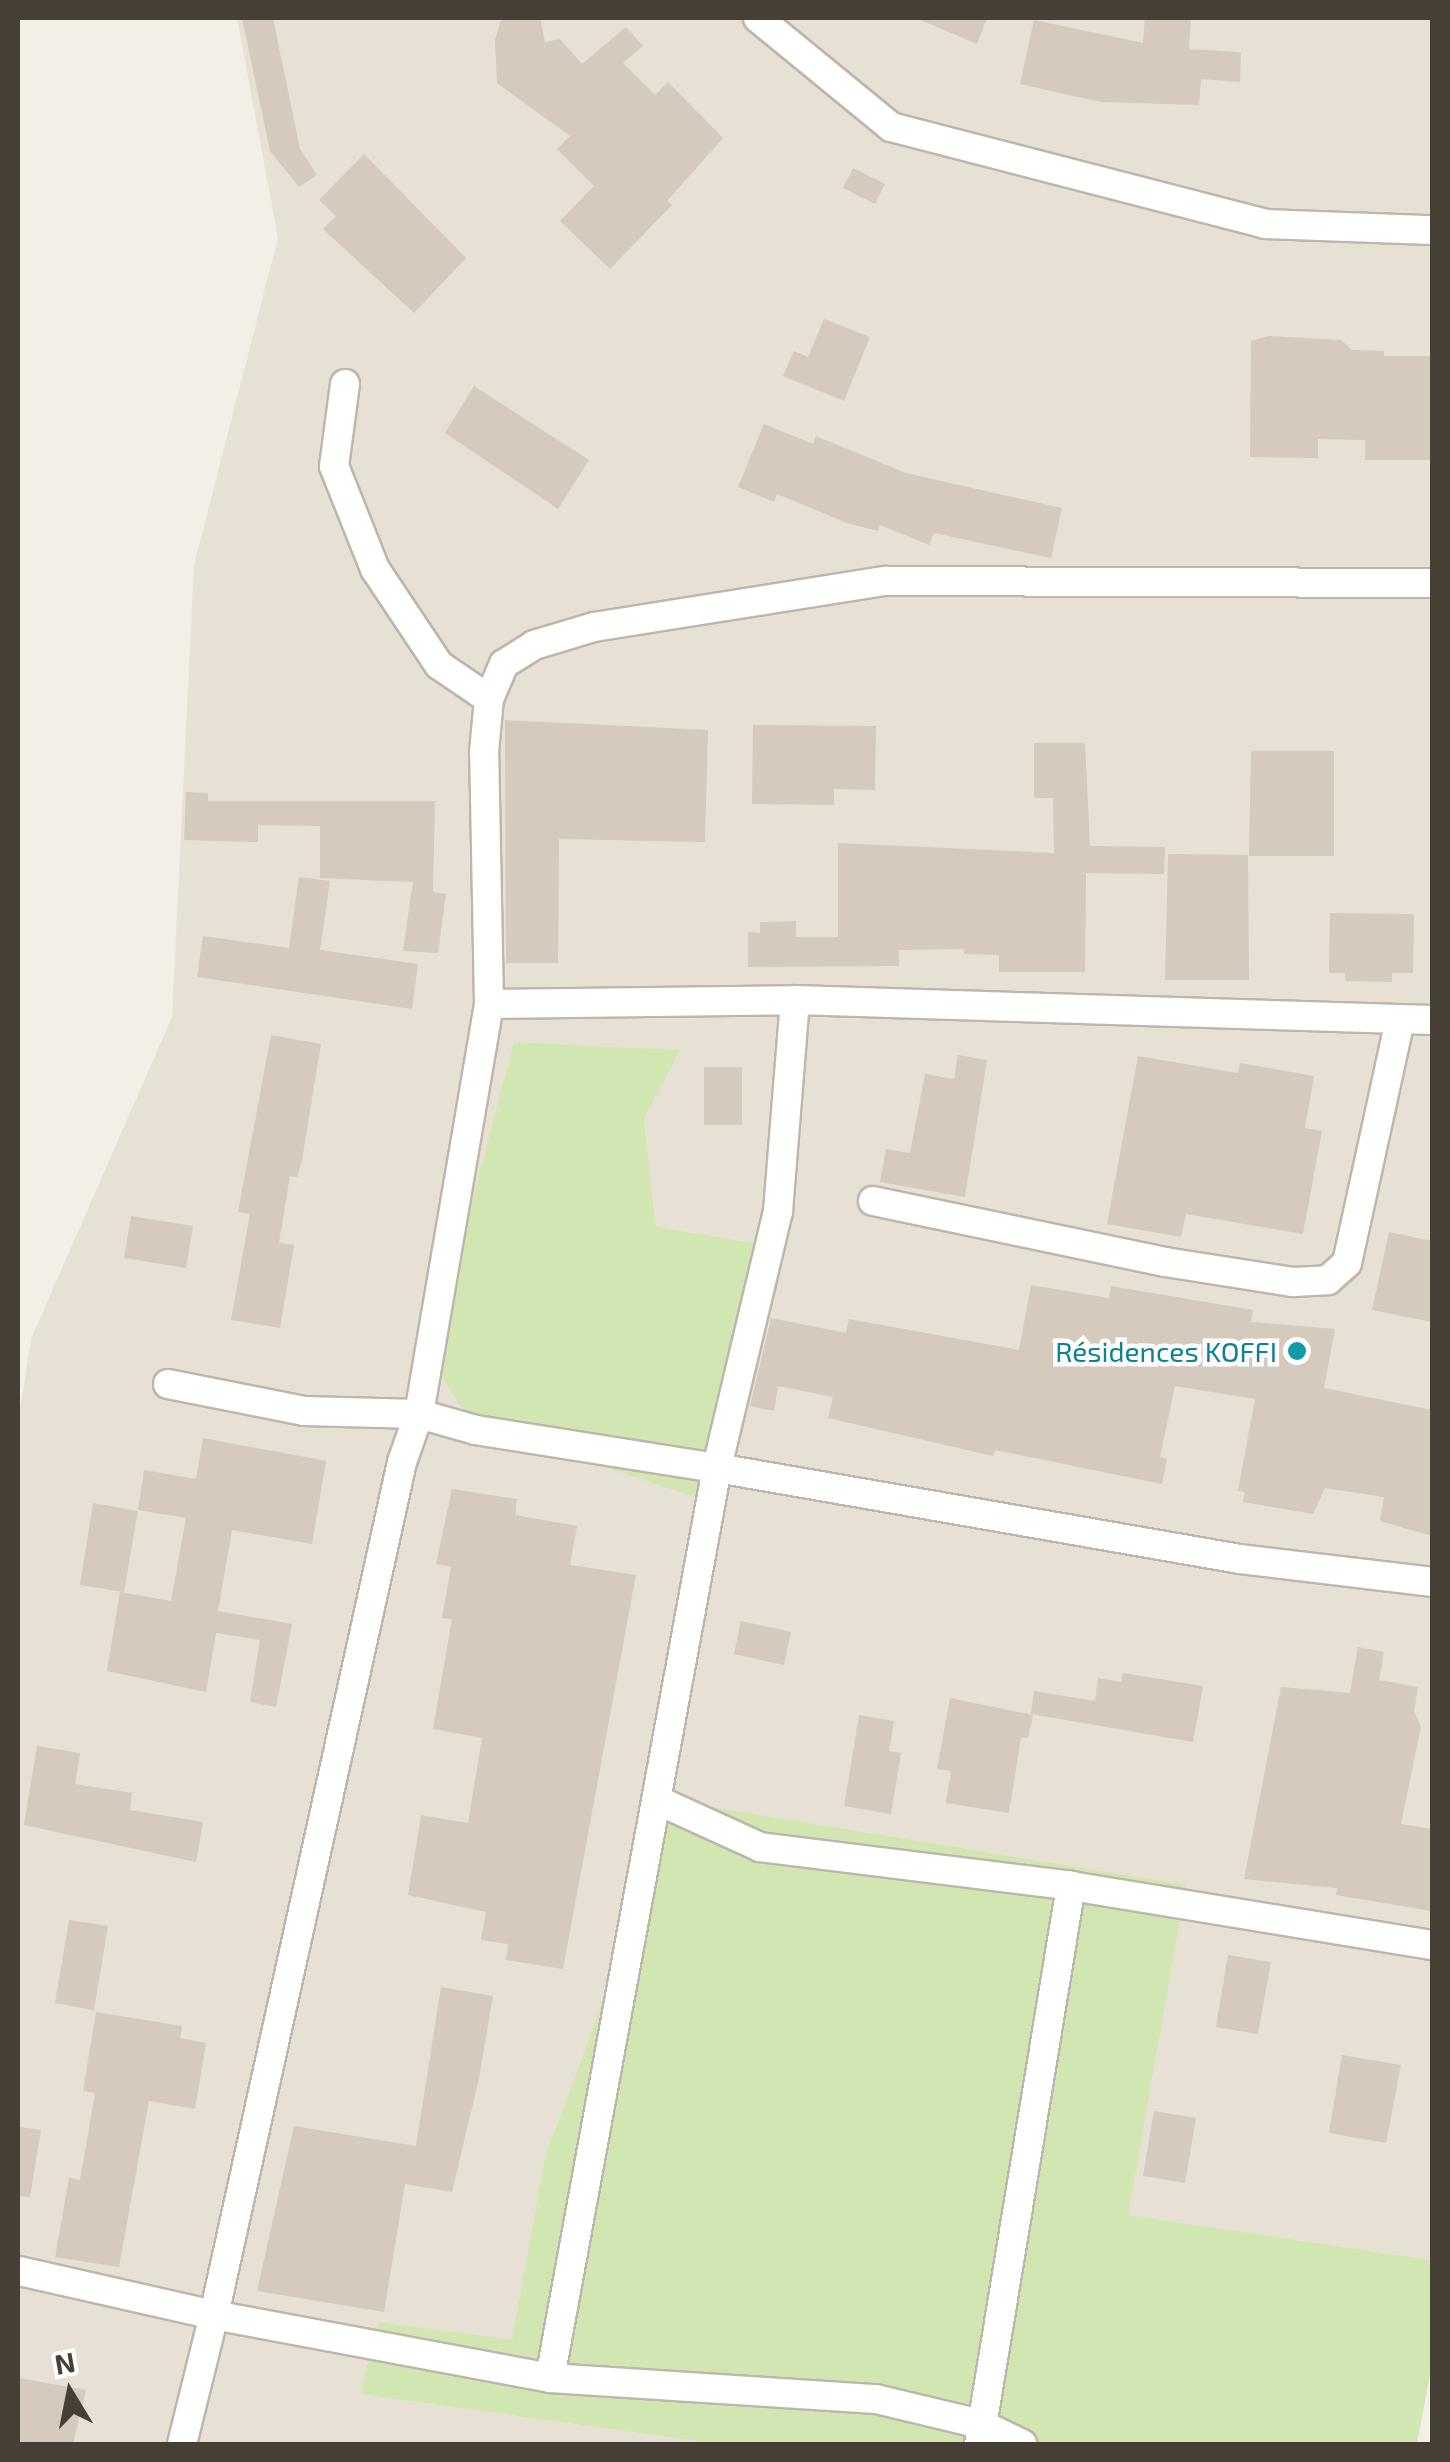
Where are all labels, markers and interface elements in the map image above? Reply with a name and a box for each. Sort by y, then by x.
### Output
place label: Résidences KOFFI [1055,1334,1277,1368]
marker: Résidences KOFFI [1286,1340,1308,1362]
north arrow [20,2342,120,2442]
text: N [52,2344,78,2381]

